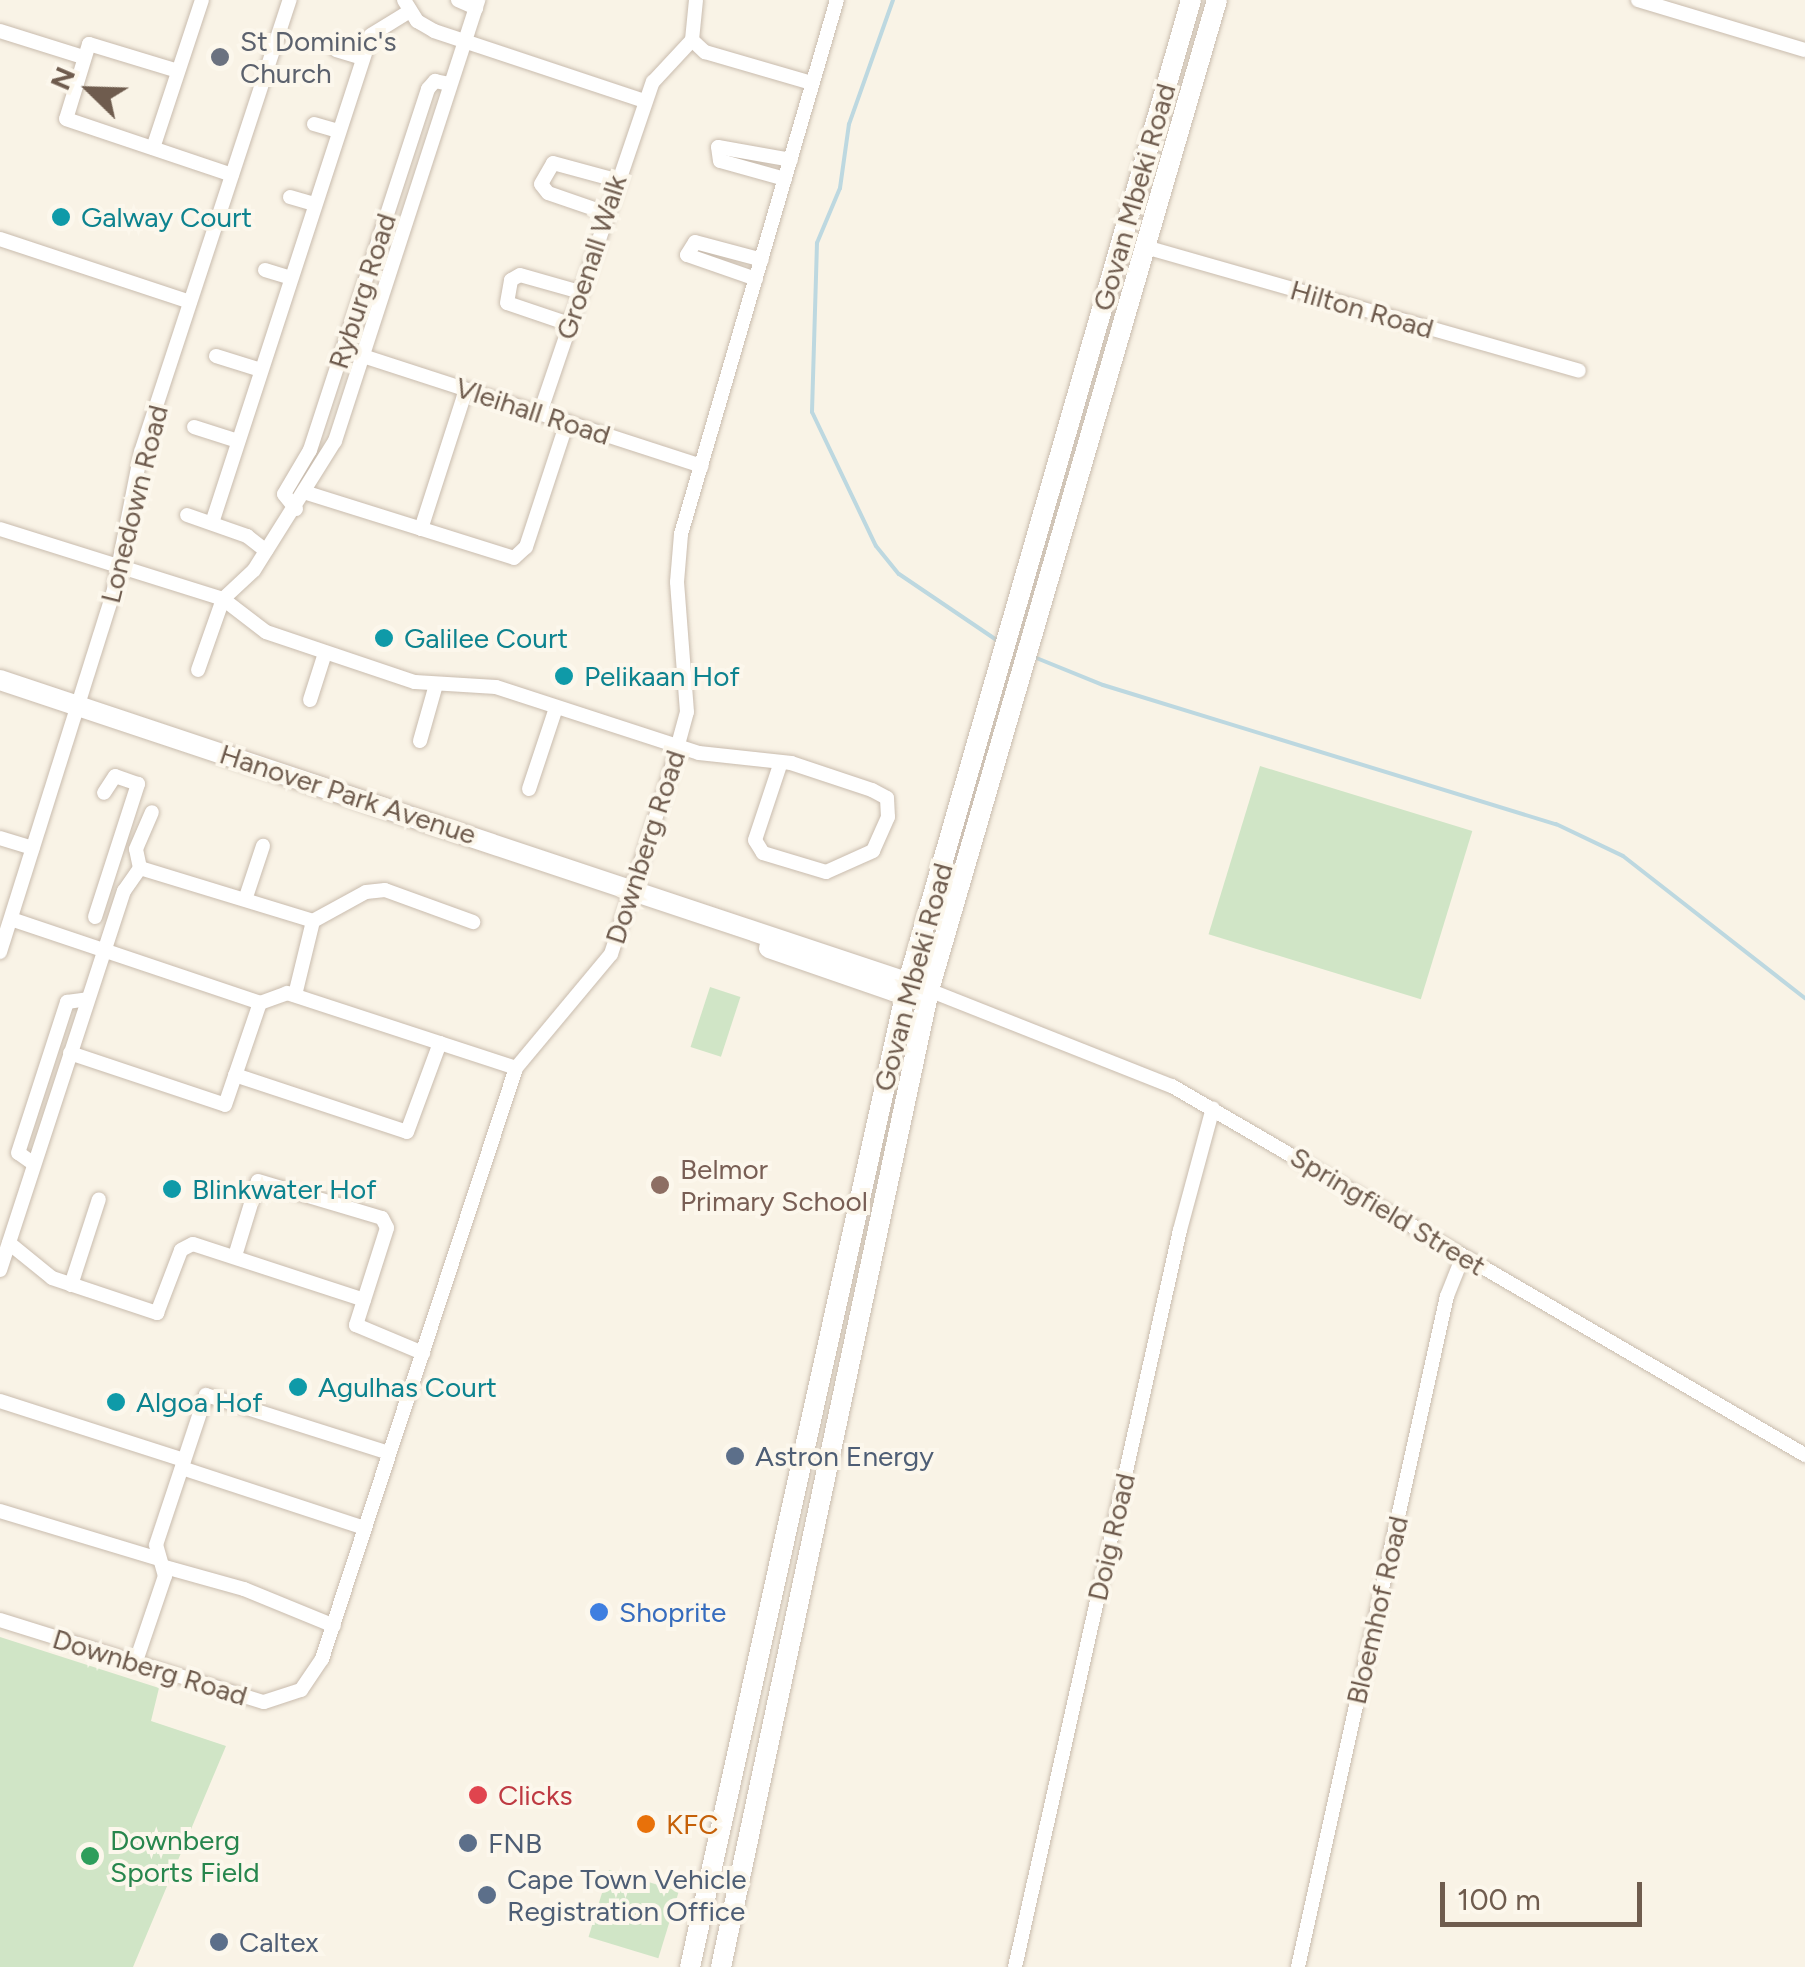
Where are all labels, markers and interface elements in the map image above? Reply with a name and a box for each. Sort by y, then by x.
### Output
place label: St Dominic's Church [240,24,396,90]
north arrow [40,40,140,140]
marker: St Dominic's Church [209,46,231,68]
text: N [43,62,82,95]
street label: Govan Mbeki Road [1085,79,1183,315]
street label: Groenall Walk [549,170,633,344]
place label: Galway Court [81,200,252,234]
marker: Galway Court [50,206,72,228]
street label: Ryburg Road [321,209,403,373]
street label: Hilton Road [1287,273,1437,345]
street label: Vleihall Road [451,370,615,452]
street label: Lonedown Road [93,401,175,607]
place label: Galilee Court [404,621,568,655]
marker: Galilee Court [373,627,395,649]
place label: Pelikaan Hof [584,659,740,693]
marker: Pelikaan Hof [553,665,575,687]
street label: Hanover Park Avenue [216,737,480,851]
street label: Downberg Road [598,746,692,948]
street label: Govan Mbeki Road [866,859,960,1095]
street label: Springfield Street [1284,1139,1492,1283]
place label: Belmor Primary School [680,1152,868,1218]
place label: Blinkwater Hof [192,1172,377,1206]
marker: Belmor Primary School [649,1174,671,1196]
marker: Blinkwater Hof [161,1178,183,1200]
place label: Agulhas Court [318,1370,497,1404]
marker: Agulhas Court [287,1376,309,1398]
place label: Algoa Hof [136,1385,263,1419]
marker: Algoa Hof [105,1391,127,1413]
place label: Astron Energy [755,1439,934,1473]
marker: Astron Energy [724,1445,746,1467]
street label: Doig Road [1080,1470,1142,1604]
street label: Bloemhof Road [1339,1513,1415,1707]
place label: Shoprite [619,1595,726,1629]
marker: Shoprite [588,1601,610,1623]
street label: Downberg Road [49,1621,251,1713]
place label: Clicks [498,1778,573,1812]
marker: Clicks [467,1784,489,1806]
place label: KFC [666,1807,718,1841]
marker: KFC [635,1813,657,1835]
place label: Downberg Sports Field [110,1823,260,1889]
place label: FNB [488,1826,542,1860]
marker: FNB [457,1832,479,1854]
marker: Downberg Sports Field [79,1845,101,1867]
place label: Cape Town Vehicle Registration Office [507,1862,747,1928]
scale bar [1445,1862,1648,1924]
text: 100 m [1457,1881,1541,1918]
marker: Cape Town Vehicle Registration Office [476,1884,498,1906]
place label: Caltex [239,1925,319,1959]
marker: Caltex [208,1931,230,1953]

